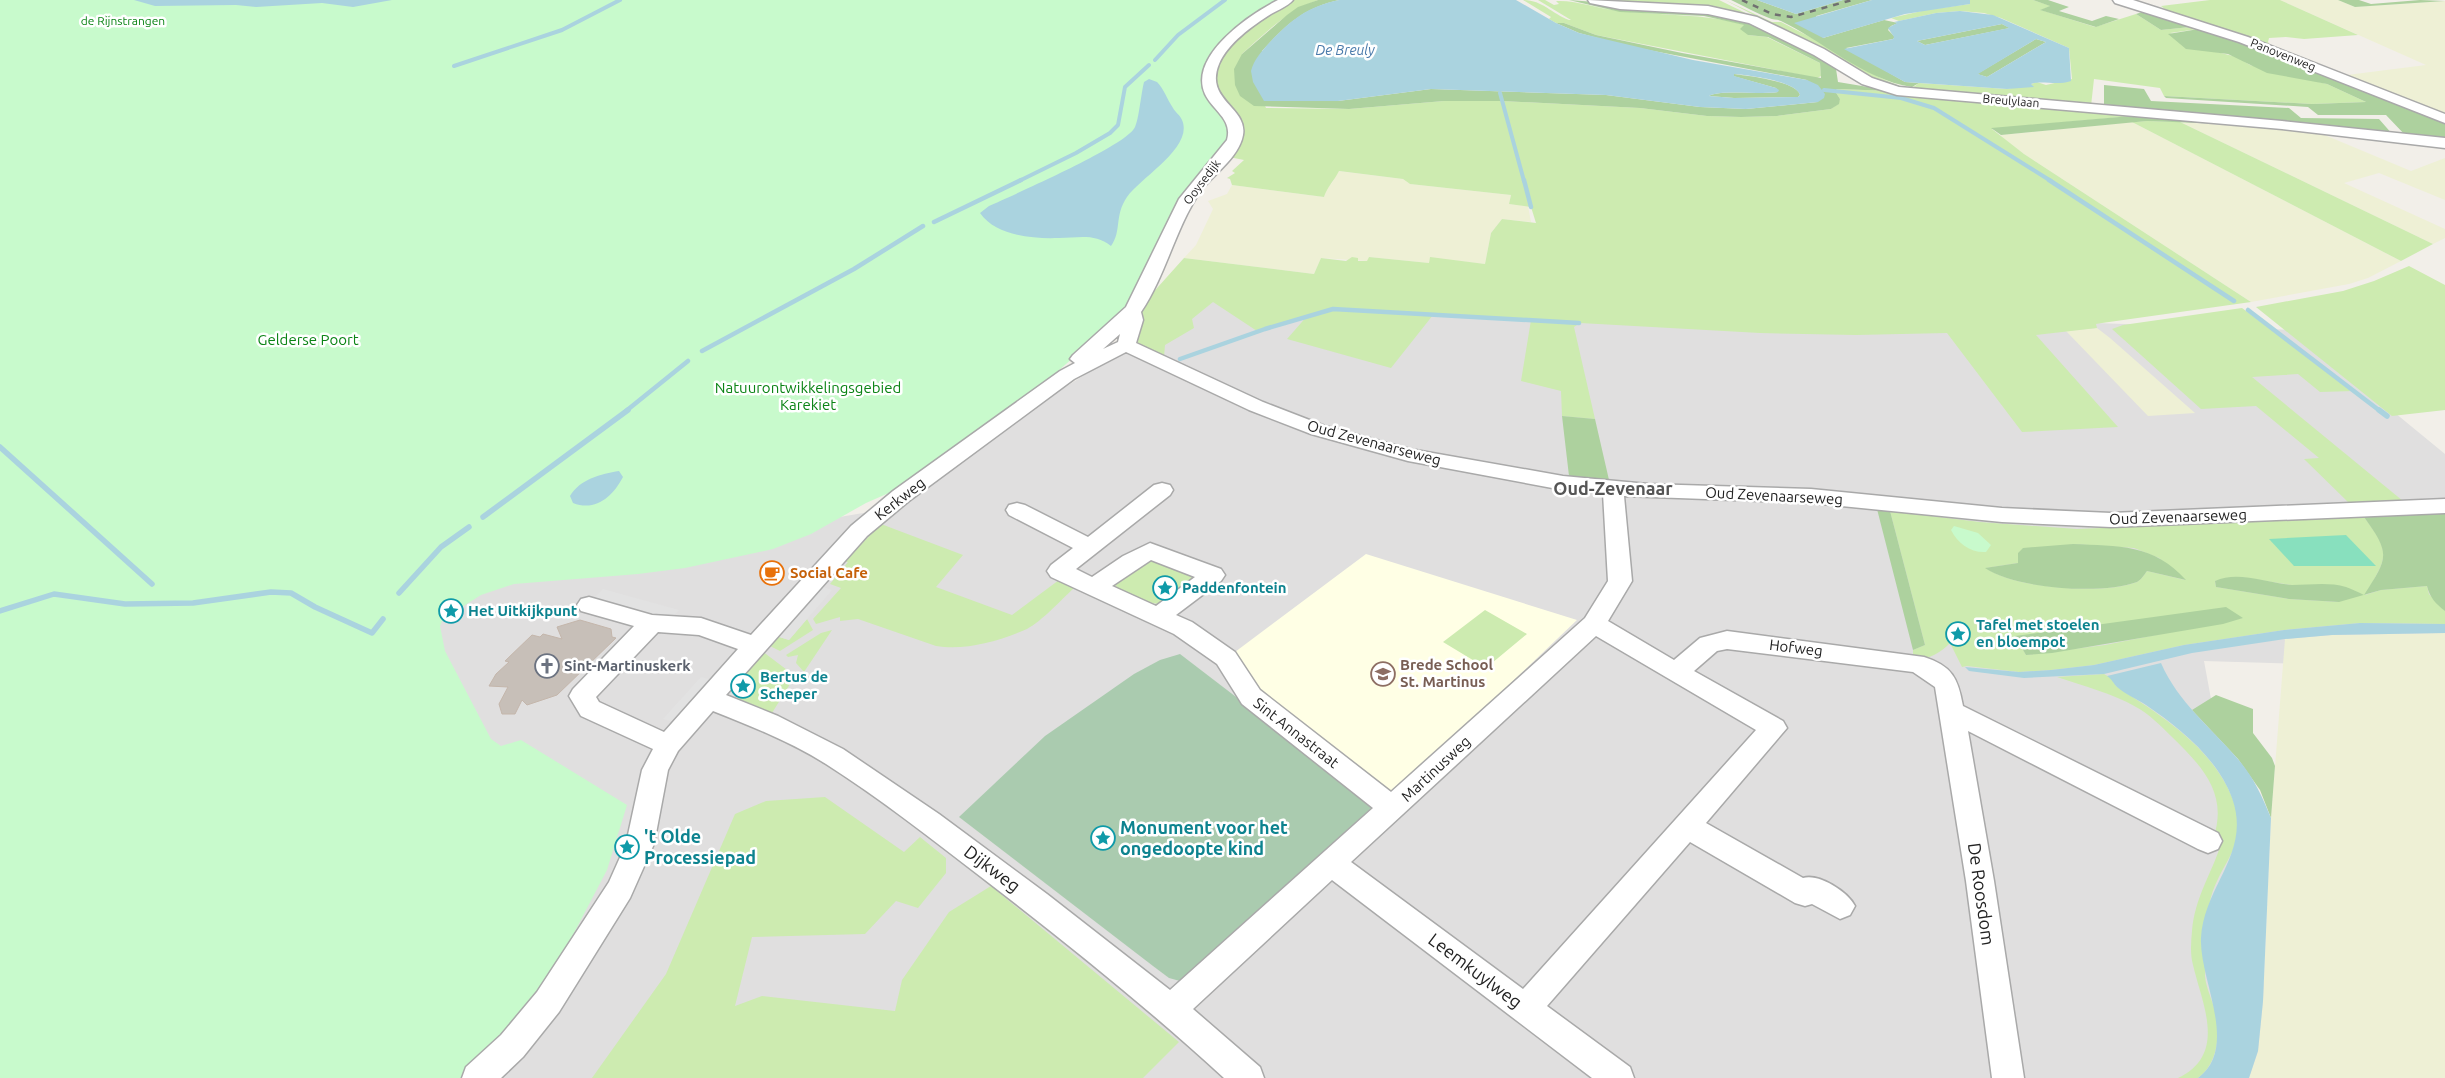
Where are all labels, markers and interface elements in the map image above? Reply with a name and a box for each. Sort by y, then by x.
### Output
park label: de Rijnstrangen [81,14,165,27]
street label: Panovenweg [2249,36,2318,74]
water label: De Breuly [1315,42,1375,58]
street label: Breulylaan [1982,92,2040,109]
street label: Ooysedijk [1181,157,1223,207]
park label: Gelderse Poort [257,331,359,348]
park label: Natuurontwikkelingsgebied Karekiet [715,379,901,413]
street label: Oud Zevenaarseweg [1305,416,1443,469]
street label: Kerkweg [871,474,928,523]
district label: Oud-Zevenaar [1553,478,1673,498]
street label: Oud Zevenaarseweg [1705,483,1843,508]
street label: Oud Zevenaarseweg [2109,506,2247,527]
cafe icon: Social Cafe [759,560,785,586]
place label: Social Cafe [790,564,868,581]
place icon: Paddenfontein [1152,575,1178,601]
place label: Paddenfontein [1182,579,1286,596]
place icon: Het Uitkijkpunt [438,598,464,624]
place label: Het Uitkijkpunt [468,602,578,619]
place label: Tafel met stoelen en bloempot [1976,616,2100,650]
place icon: Tafel met stoelen en bloempot [1945,621,1971,647]
street label: Hofweg [1768,636,1824,659]
church icon: Sint-Martinuskerk [534,653,560,679]
place label: Brede School St. Martinus [1400,656,1494,690]
place label: Sint-Martinuskerk [564,657,691,674]
school or university icon: Brede School St. Martinus [1370,661,1396,687]
place label: Bertus de Scheper [760,668,828,702]
place icon: Bertus de Scheper [730,673,756,699]
street label: Sint Annastraat [1250,694,1342,771]
street label: Martinusweg [1398,732,1474,805]
place label: Monument voor het ongedoopte kind [1120,817,1288,858]
place icon: Monument voor het ongedoopte kind [1090,825,1116,851]
place label: 't Olde Processiepad [644,826,756,867]
place icon: 't Olde Processiepad [614,834,640,860]
street label: Dijkweg [961,841,1025,896]
street label: De Roosdom [1965,841,1999,946]
street label: Leemkuylweg [1425,929,1526,1012]

